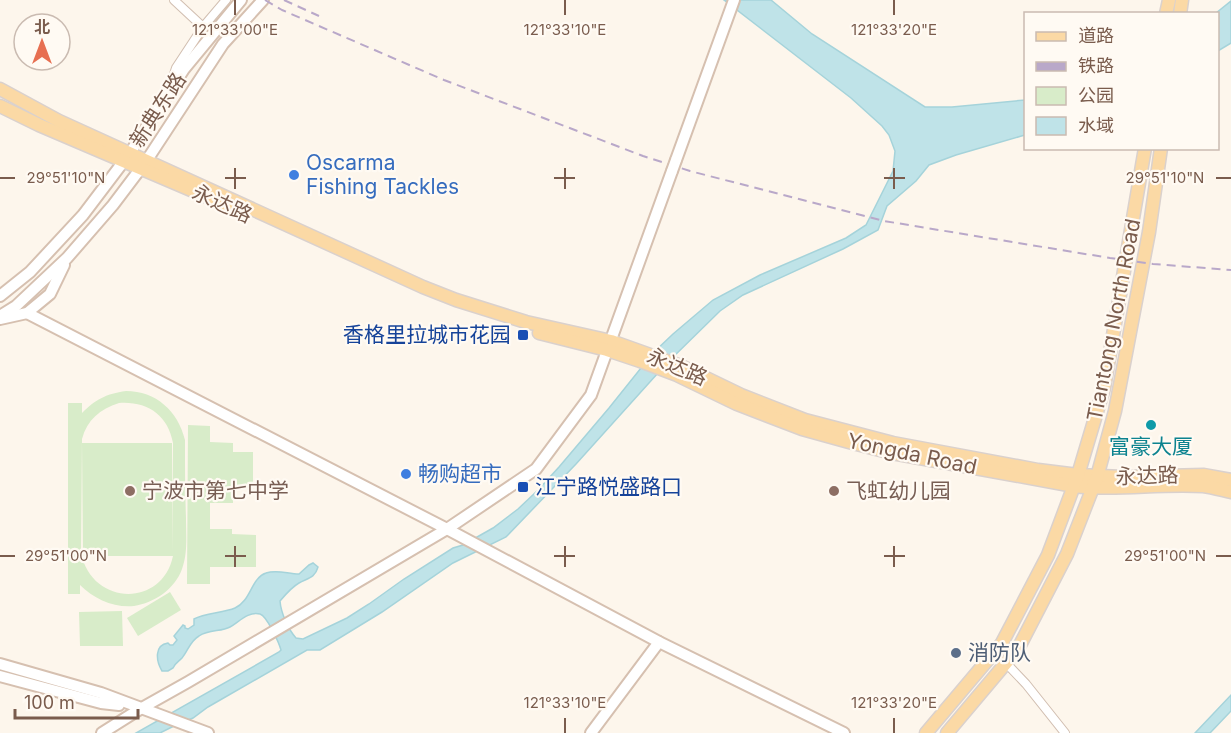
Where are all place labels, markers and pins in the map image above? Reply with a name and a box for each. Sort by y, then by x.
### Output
place label: Oscarma Fishing Tackles [306,150,459,199]
marker: Oscarma Fishing Tackles [287,168,301,182]
place label: 香格里拉城市花园 [343,322,511,347]
marker: 香格里拉城市花园 [516,328,530,342]
marker: 富豪大厦 [1144,418,1158,432]
place label: 富豪大厦 [1109,434,1193,459]
place label: 畅购超市 [418,461,502,486]
marker: 畅购超市 [399,467,413,481]
place label: 江宁路悦盛路口 [535,474,682,499]
place label: 宁波市第七中学 [142,478,289,503]
place label: 飞虹幼儿园 [846,478,951,503]
marker: 江宁路悦盛路口 [516,480,530,494]
marker: 宁波市第七中学 [123,484,137,498]
marker: 飞虹幼儿园 [827,484,841,498]
place label: 消防队 [968,640,1031,665]
marker: 消防队 [949,646,963,660]

